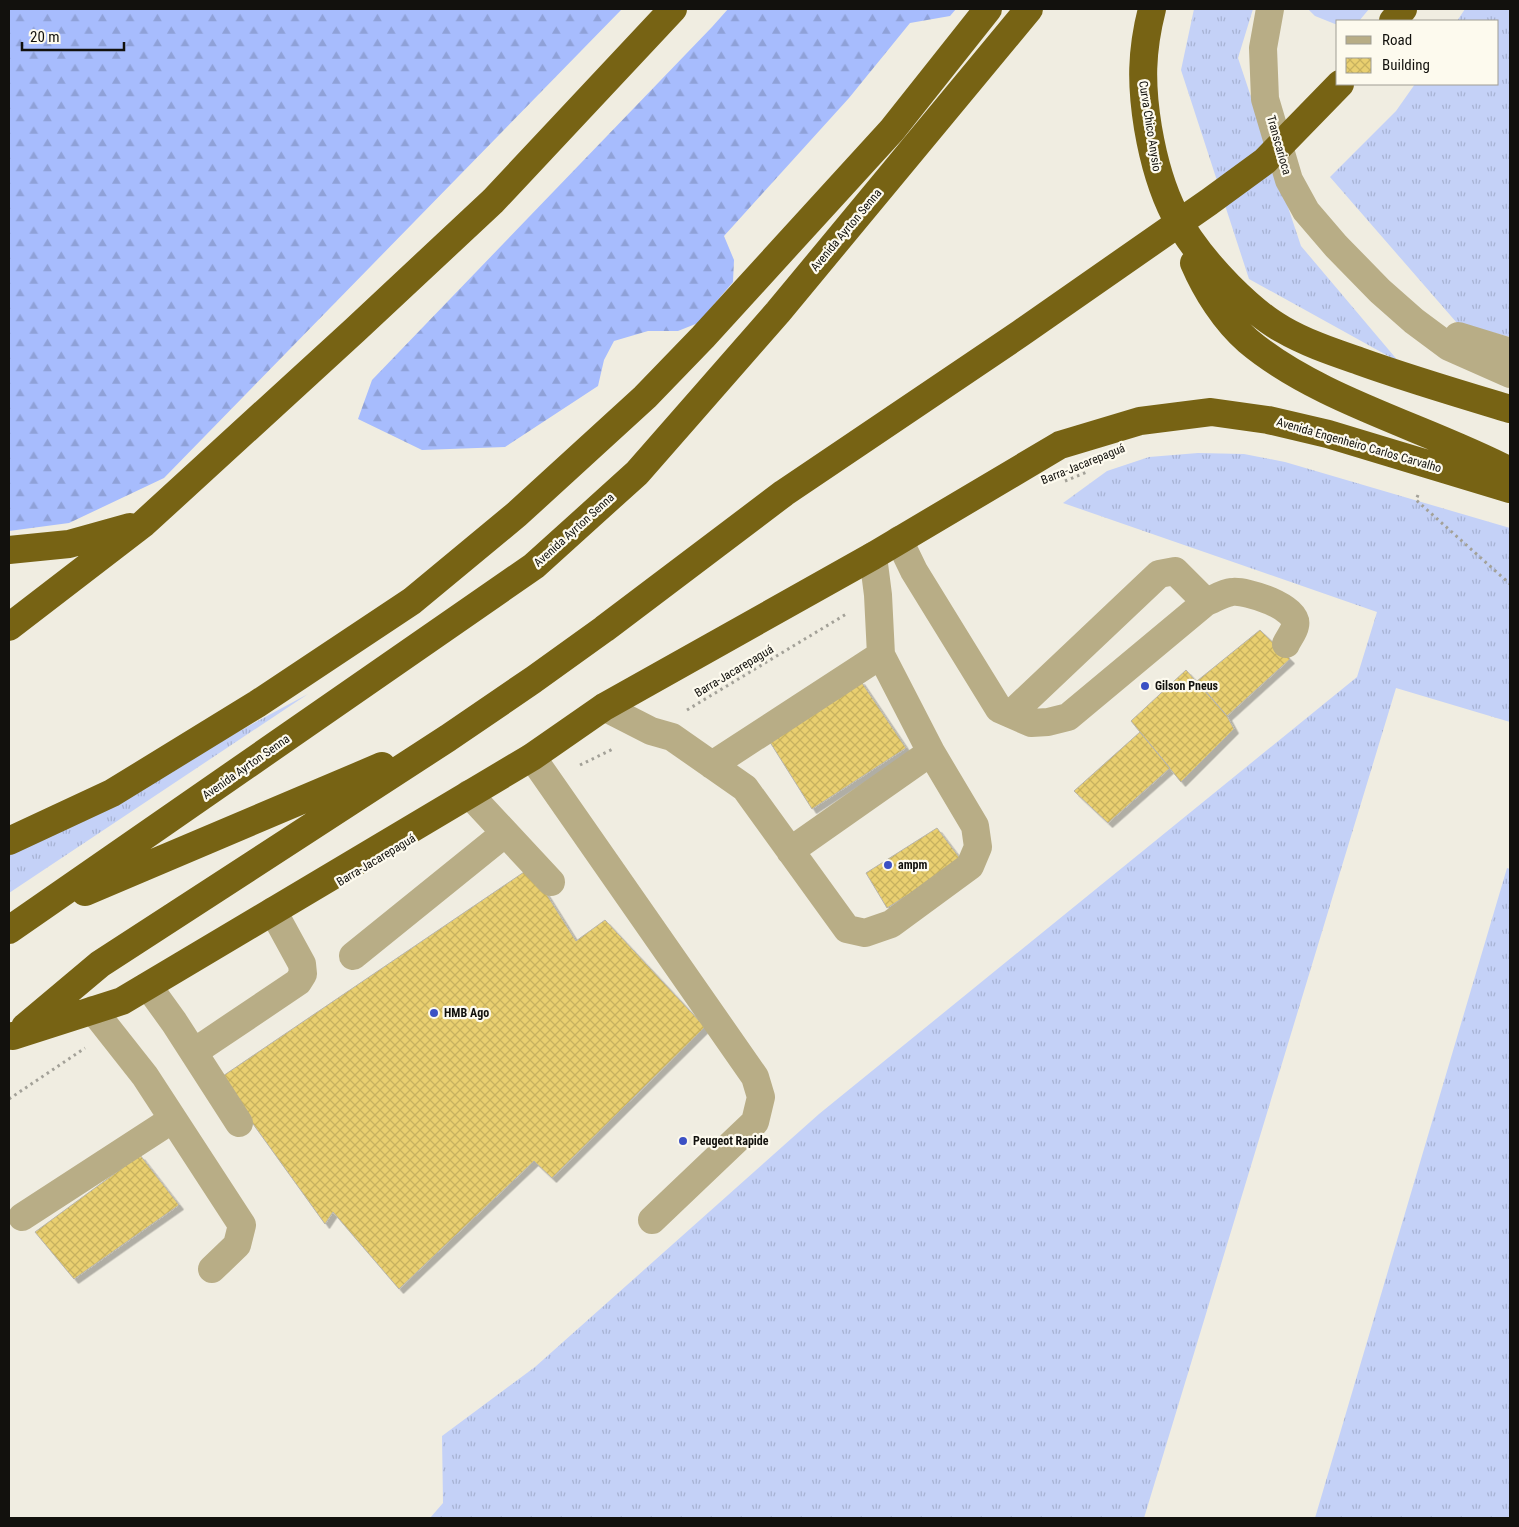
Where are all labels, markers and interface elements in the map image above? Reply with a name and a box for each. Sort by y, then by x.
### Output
scale bar [22,20,125,52]
legend [1336,20,1499,85]
text: 20 m [30,28,60,46]
text: Road [1382,31,1412,49]
text: Building [1382,56,1430,74]
street label: Curva Chico Anysio [1136,80,1164,172]
street label: Transcarioca [1264,114,1294,177]
street label: Avenida Ayrton Senna [807,186,885,274]
street label: Avenida Engenheiro Carlos Carvalho [1275,415,1443,475]
street label: Barra-Jacarepaguá [1039,441,1127,487]
street label: Avenida Ayrton Senna [531,490,617,570]
street label: Barra-Jacarepaguá [692,642,776,700]
place label: Gilson Pneus [1155,679,1219,693]
marker: Gilson Pneus [1139,680,1151,692]
street label: Avenida Ayrton Senna [200,732,292,802]
street label: Barra-Jacarepaguá [334,831,418,889]
place label: ampm [898,858,927,872]
marker: ampm [882,859,894,871]
place label: HMB Ago [444,1006,489,1020]
marker: HMB Ago [428,1007,440,1019]
place label: Peugeot Rapide [693,1134,769,1148]
marker: Peugeot Rapide [677,1135,689,1147]

